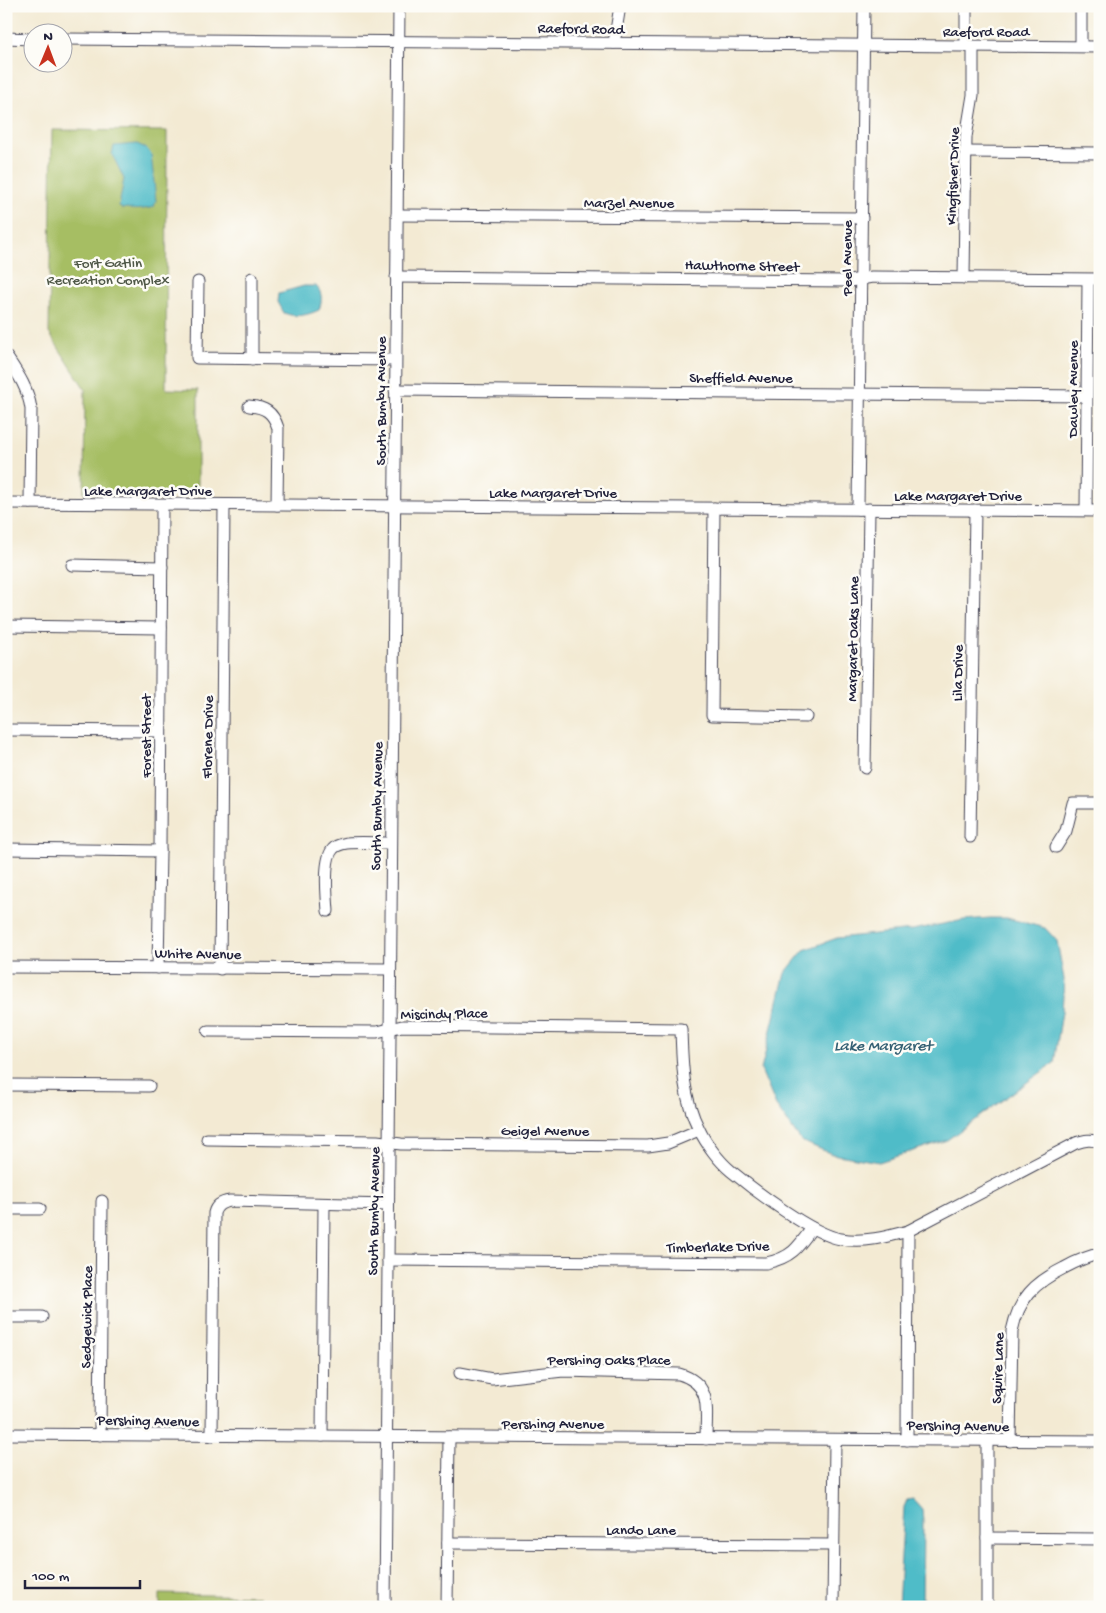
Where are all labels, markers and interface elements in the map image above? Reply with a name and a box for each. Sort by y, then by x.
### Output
street label: Raeford Road [537,20,626,40]
north arrow [22,22,72,72]
street label: Raeford Road [943,24,1031,42]
text: N [43,29,53,46]
street label: Kingfisher Drive [943,127,965,225]
street label: Marzel Avenue [584,195,674,213]
street label: Peel Avenue [839,220,857,297]
park label: Fort Gatlin Recreation Complex [47,255,170,290]
street label: Hawthorne Street [685,257,801,277]
street label: South Bumby Avenue [373,336,391,465]
street label: Dawley Avenue [1065,340,1083,438]
street label: Sheffield Avenue [689,370,793,388]
street label: Lake Margaret Drive [84,483,212,501]
street label: Lake Margaret Drive [489,485,617,503]
street label: Lake Margaret Drive [894,488,1022,506]
street label: Margaret Oaks Lane [844,576,864,702]
street label: Lila Drive [950,644,968,702]
street label: Forest Street [138,692,156,779]
street label: Florene Drive [199,695,219,780]
street label: South Bumby Avenue [368,741,388,871]
street label: White Avenue [155,945,242,965]
street label: Miscindy Place [400,1005,488,1025]
water label: Lake Margaret [834,1038,934,1057]
street label: Geigel Avenue [501,1123,590,1141]
street label: South Bumby Avenue [365,1146,385,1276]
street label: Timberlake Drive [665,1238,770,1258]
street label: Sedgewick Place [78,1265,98,1369]
street label: Squire Lane [989,1332,1009,1404]
street label: Pershing Oaks Place [546,1352,671,1370]
street label: Pershing Avenue [96,1412,200,1432]
street label: Pershing Avenue [501,1416,604,1434]
street label: Pershing Avenue [906,1417,1010,1437]
street label: Lando Lane [606,1522,676,1540]
scale bar [25,1558,140,1590]
text: 100 m [31,1568,70,1586]

